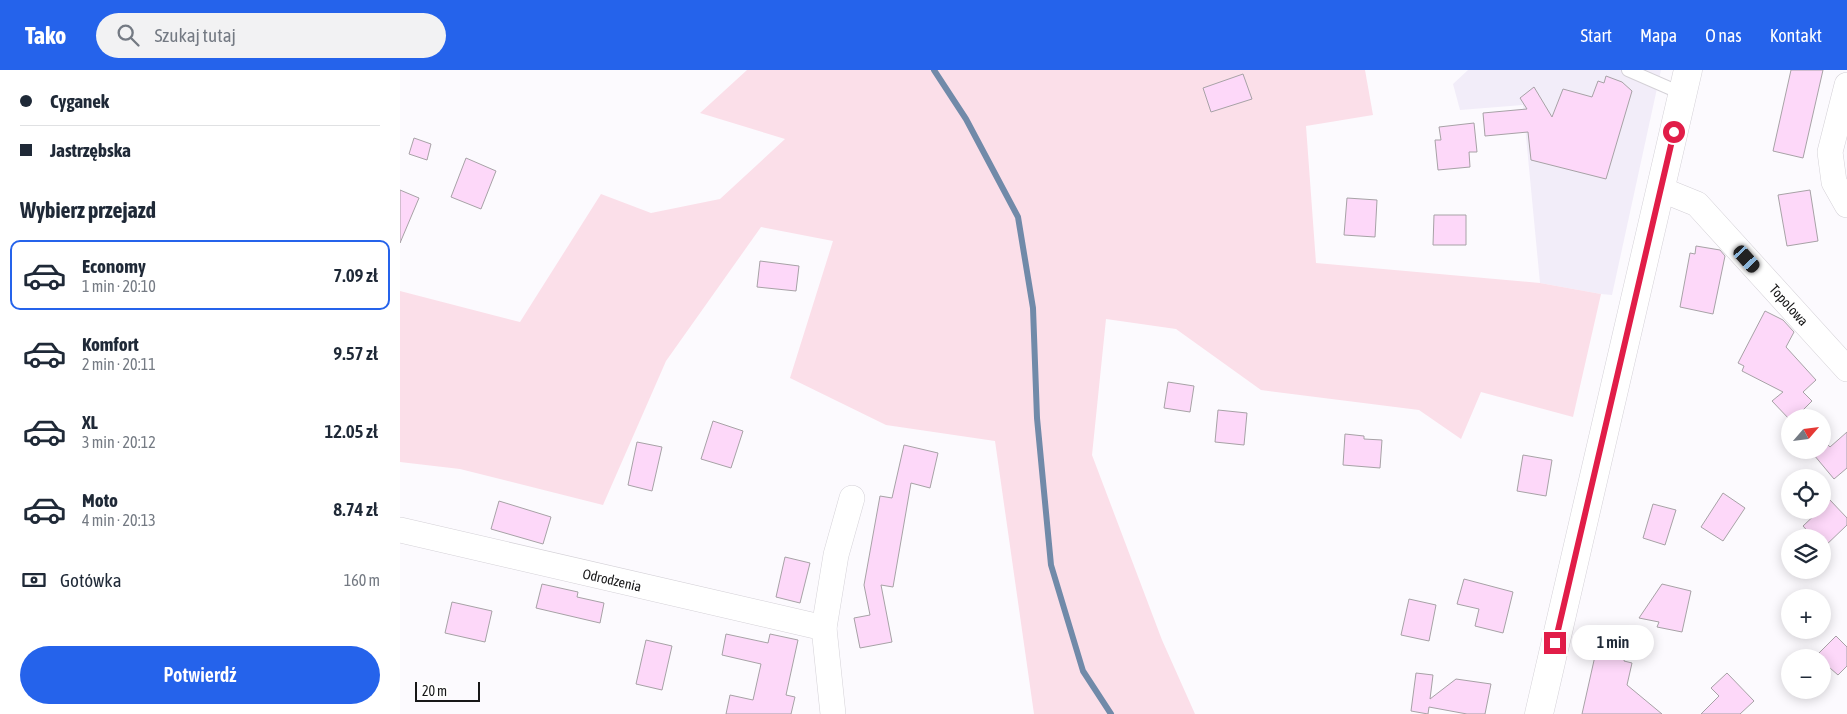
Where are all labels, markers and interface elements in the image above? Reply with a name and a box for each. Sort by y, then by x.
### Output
search box [96,13,446,58]
icon: search [114,21,142,49]
text: Tako [25,22,66,49]
text: Szukaj tutaj [154,24,236,46]
text: Start [1580,25,1612,46]
text: Mapa [1640,25,1677,46]
text: O nas [1705,25,1742,46]
text: Kontakt [1770,25,1822,46]
text: Cyganek [50,90,109,112]
route start [1663,121,1685,143]
text: Jastrzębska [50,139,131,161]
text: Wybierz przejazd [20,197,156,223]
car [1731,243,1762,275]
icon: car [22,253,67,298]
text: Economy [82,255,146,277]
text: 7.09 zł [333,264,378,286]
text: 1 min · 20:10 [82,277,156,295]
street label: Topolowa [1766,281,1812,329]
icon: car [22,331,67,376]
text: Komfort [82,333,139,355]
text: 9.57 zł [333,342,378,364]
text: 2 min · 20:11 [82,355,156,373]
icon: car [22,409,67,454]
north arrow [1781,409,1831,459]
map controls [1781,409,1831,699]
text: XL [82,411,98,433]
text: 12.05 zł [324,420,378,442]
text: 3 min · 20:12 [82,433,156,451]
button: locate [1781,469,1831,519]
icon: car [22,487,67,532]
text: Moto [82,489,118,511]
text: 8.74 zł [333,498,378,520]
text: 4 min · 20:13 [82,511,156,529]
button: layers [1781,529,1831,579]
street label: Odrodzenia [581,565,643,595]
icon: cash [20,566,48,594]
text: Gotówka [60,569,122,591]
text: 160 m [344,571,380,589]
button: + [1781,589,1831,639]
callout: 1 min [1572,626,1655,660]
route end [1544,632,1566,654]
text: 1 min [1597,633,1629,651]
button: Potwierdź [20,646,380,704]
button: − [1781,649,1831,699]
scale bar [415,679,480,702]
text: 20 m [422,683,447,699]

